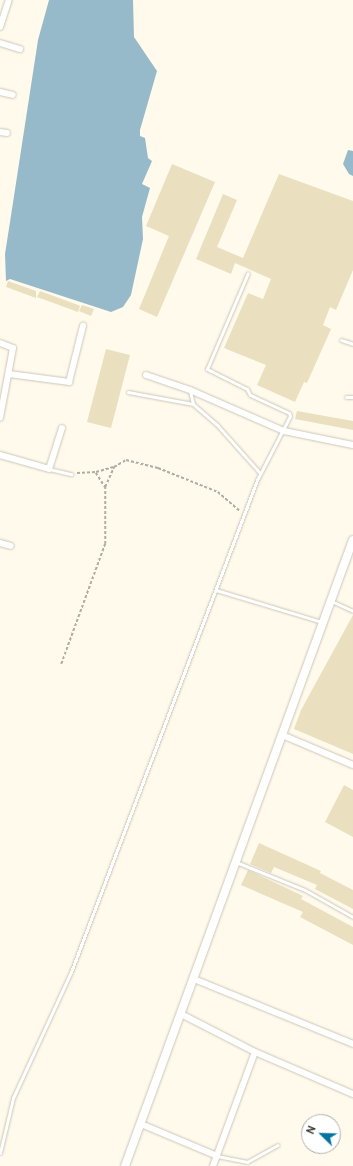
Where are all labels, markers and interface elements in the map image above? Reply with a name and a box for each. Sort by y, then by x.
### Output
north arrow [301,1114,341,1154]
text: N [303,1123,319,1136]

